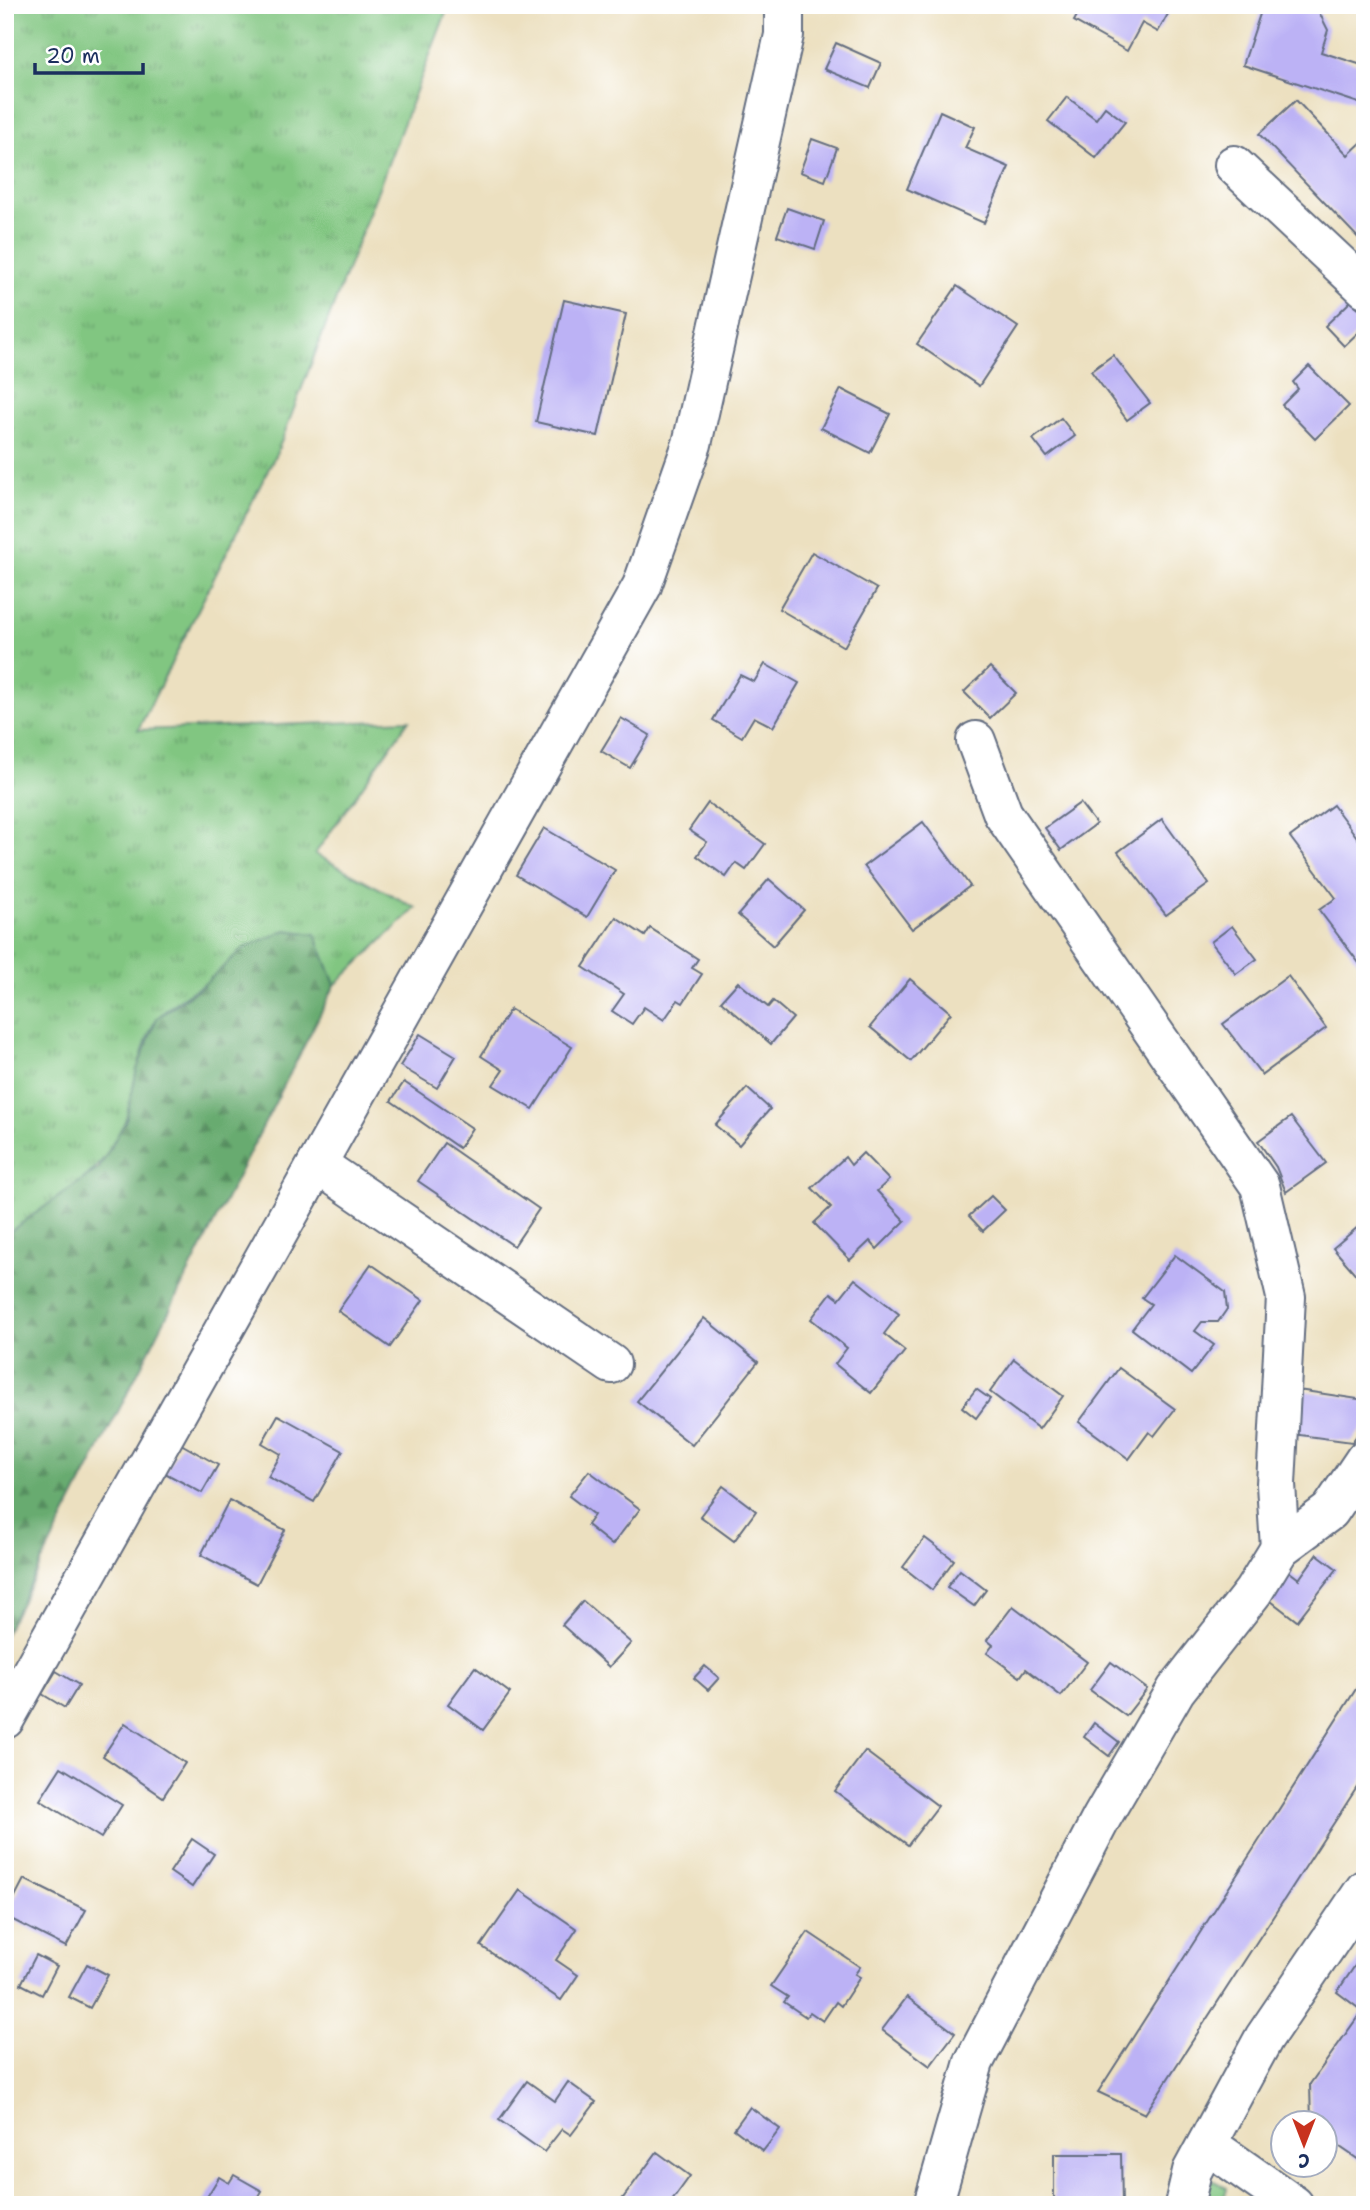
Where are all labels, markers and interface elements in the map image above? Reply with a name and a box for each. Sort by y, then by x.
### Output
scale bar [35,32,144,76]
text: 20 m [46,42,100,70]
north arrow [1268,2108,1338,2178]
text: С [1298,2148,1310,2173]

